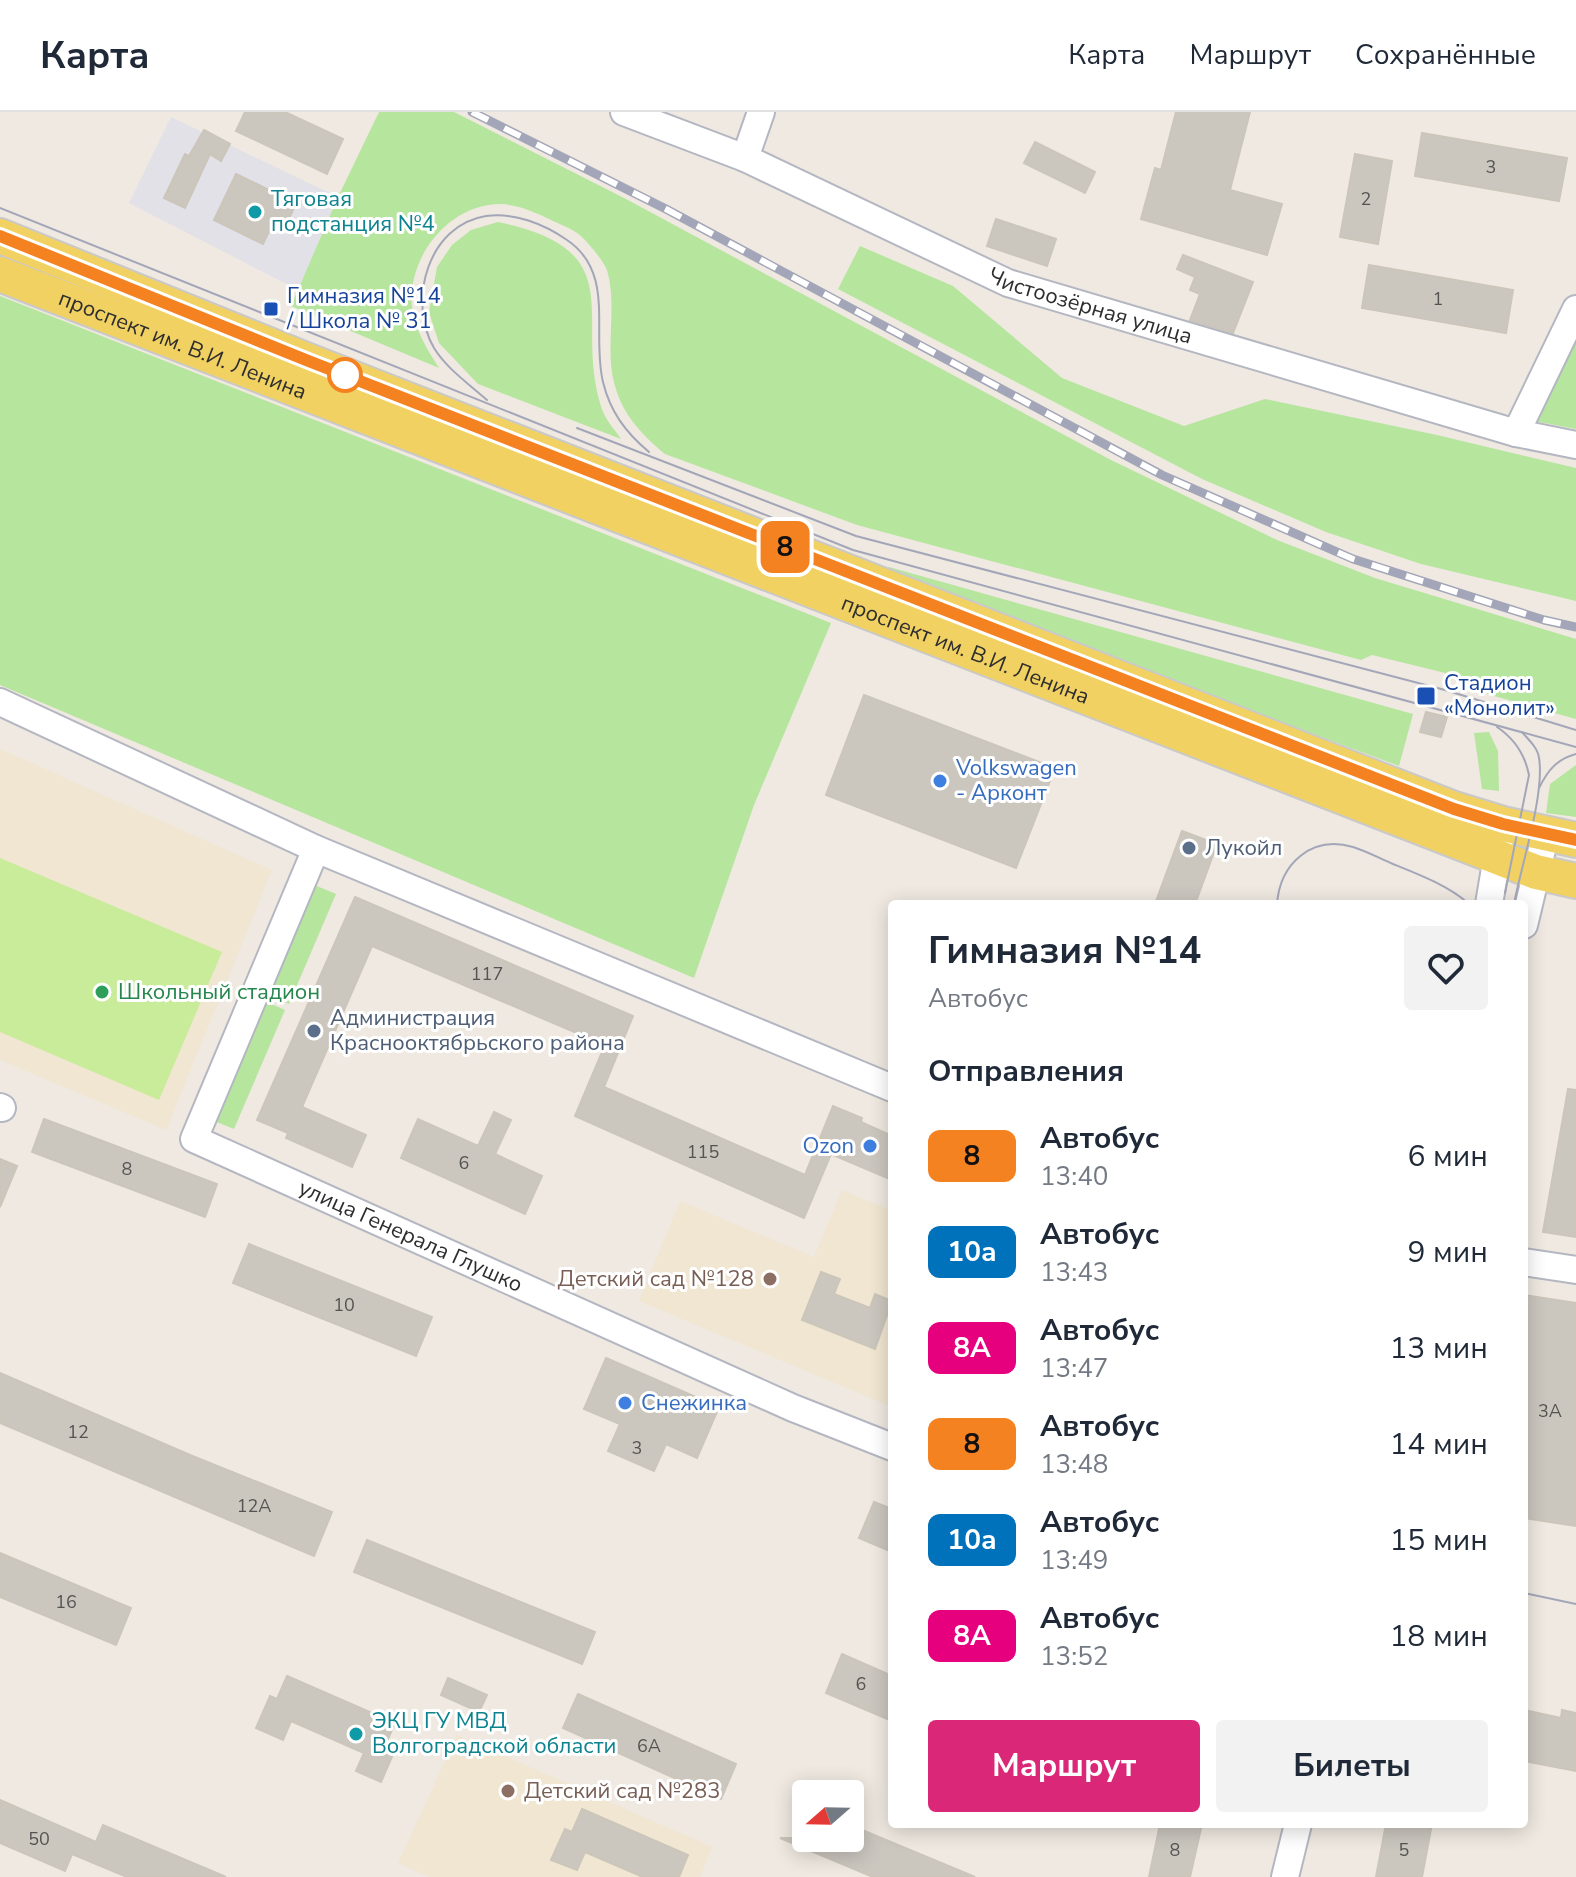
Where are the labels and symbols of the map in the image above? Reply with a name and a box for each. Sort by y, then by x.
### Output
house number: 3 [1486,155,1496,179]
place label: Тяговая подстанция №4 [271,184,435,239]
house number: 2 [1361,187,1371,211]
marker: Тяговая подстанция №4 [246,203,264,221]
street label: Чистоозёрная улица [983,261,1196,352]
place label: Гимназия №14 / Школа № 31 [286,281,441,336]
street label: проспект им. В.И. Ленина [54,283,311,407]
house number: 1 [1433,287,1443,311]
marker: Гимназия №14 / Школа № 31 [262,300,280,318]
unlabelled marker [328,358,362,392]
line badge: 8 [759,521,811,573]
street label: проспект им. В.И. Ленина [837,588,1094,712]
place label: Стадион «Монолит» [1444,668,1555,723]
marker: Стадион «Монолит» [1415,685,1437,707]
place label: Volkswagen - Арконт [955,753,1077,808]
marker: Volkswagen - Арконт [931,772,949,790]
place label: Лукойл [1205,833,1282,863]
marker: Лукойл [1180,839,1198,857]
house number: 117 [471,962,503,986]
place label: Школьный стадион [118,977,320,1007]
marker: Школьный стадион [93,983,111,1001]
place label: Администрация Краснооктябрьского района [330,1003,625,1058]
marker: Администрация Краснооктябрьского района [305,1022,323,1040]
place label: Ozon [802,1131,854,1161]
marker: Ozon [861,1137,879,1155]
house number: 115 [687,1140,719,1164]
house number: 6 [459,1151,469,1175]
house number: 8 [122,1157,132,1181]
street label: улица Генерала Глушко [294,1173,527,1300]
place label: Детский сад №128 [558,1264,754,1294]
marker: Детский сад №128 [761,1270,779,1288]
house number: 10 [333,1293,355,1317]
place label: Снежинка [641,1388,747,1418]
marker: Снежинка [616,1394,634,1412]
house number: 3А [1538,1399,1562,1423]
house number: 12 [67,1420,89,1444]
house number: 3 [632,1436,642,1460]
house number: 12А [237,1494,271,1518]
house number: 16 [55,1590,77,1614]
house number: 6 [856,1672,866,1696]
place label: ЭКЦ ГУ МВД Волгоградской области [372,1706,616,1761]
marker: ЭКЦ ГУ МВД Волгоградской области [347,1725,365,1743]
house number: 6А [637,1734,661,1758]
place label: Детский сад №283 [524,1776,720,1806]
north arrow [792,1780,864,1852]
marker: Детский сад №283 [499,1782,517,1800]
house number: 50 [28,1827,50,1851]
house number: 8 [1170,1838,1180,1862]
house number: 5 [1399,1838,1409,1862]

